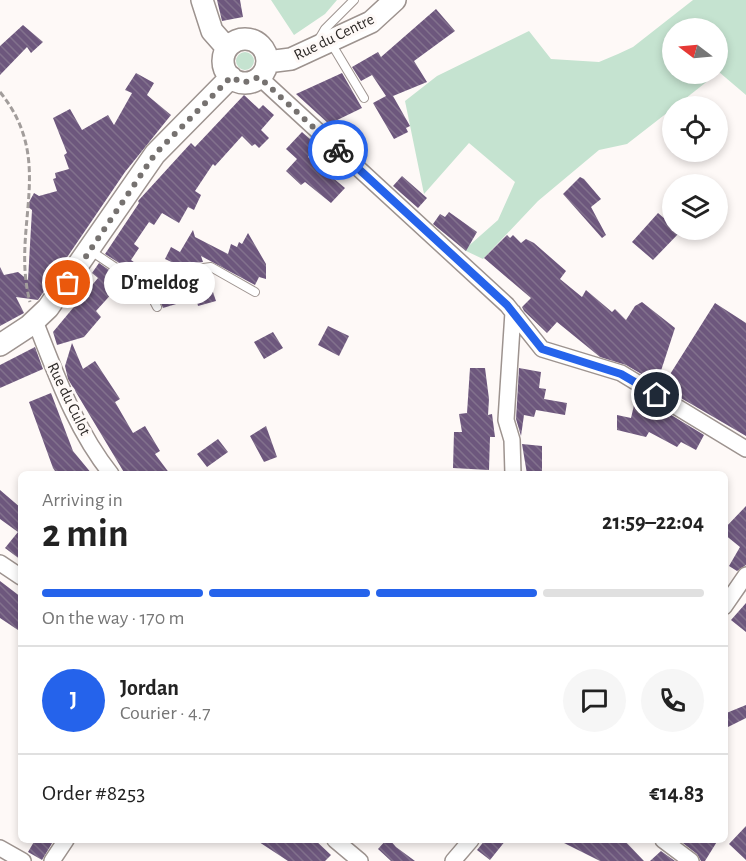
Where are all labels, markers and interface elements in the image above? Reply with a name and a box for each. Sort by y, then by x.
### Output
street label: Rue du Centre [291,11,377,63]
north arrow [662,18,728,84]
map controls [662,18,728,240]
button: locate [662,96,728,162]
courier [308,120,368,180]
icon: bike [322,134,355,167]
button: layers [662,174,728,240]
pin [42,257,93,308]
callout: D'meldog [104,262,215,304]
icon: bag [51,266,84,299]
text: D'meldog [121,273,198,293]
street label: Rue du Culot [44,360,94,438]
pin [631,369,682,420]
icon: home [640,378,673,411]
text: Arriving in [42,490,123,510]
text: 21:59–22:04 [602,511,704,533]
text: 2 min [42,515,129,554]
text: On the way · 170 m [42,608,185,628]
button: chat [563,669,626,732]
button: phone [641,669,704,732]
text: Jordan [120,677,179,699]
text: J [70,689,77,711]
text: Courier · 4.7 [120,703,211,723]
text: Order #8253 [42,782,145,804]
text: €14.83 [649,782,704,804]

